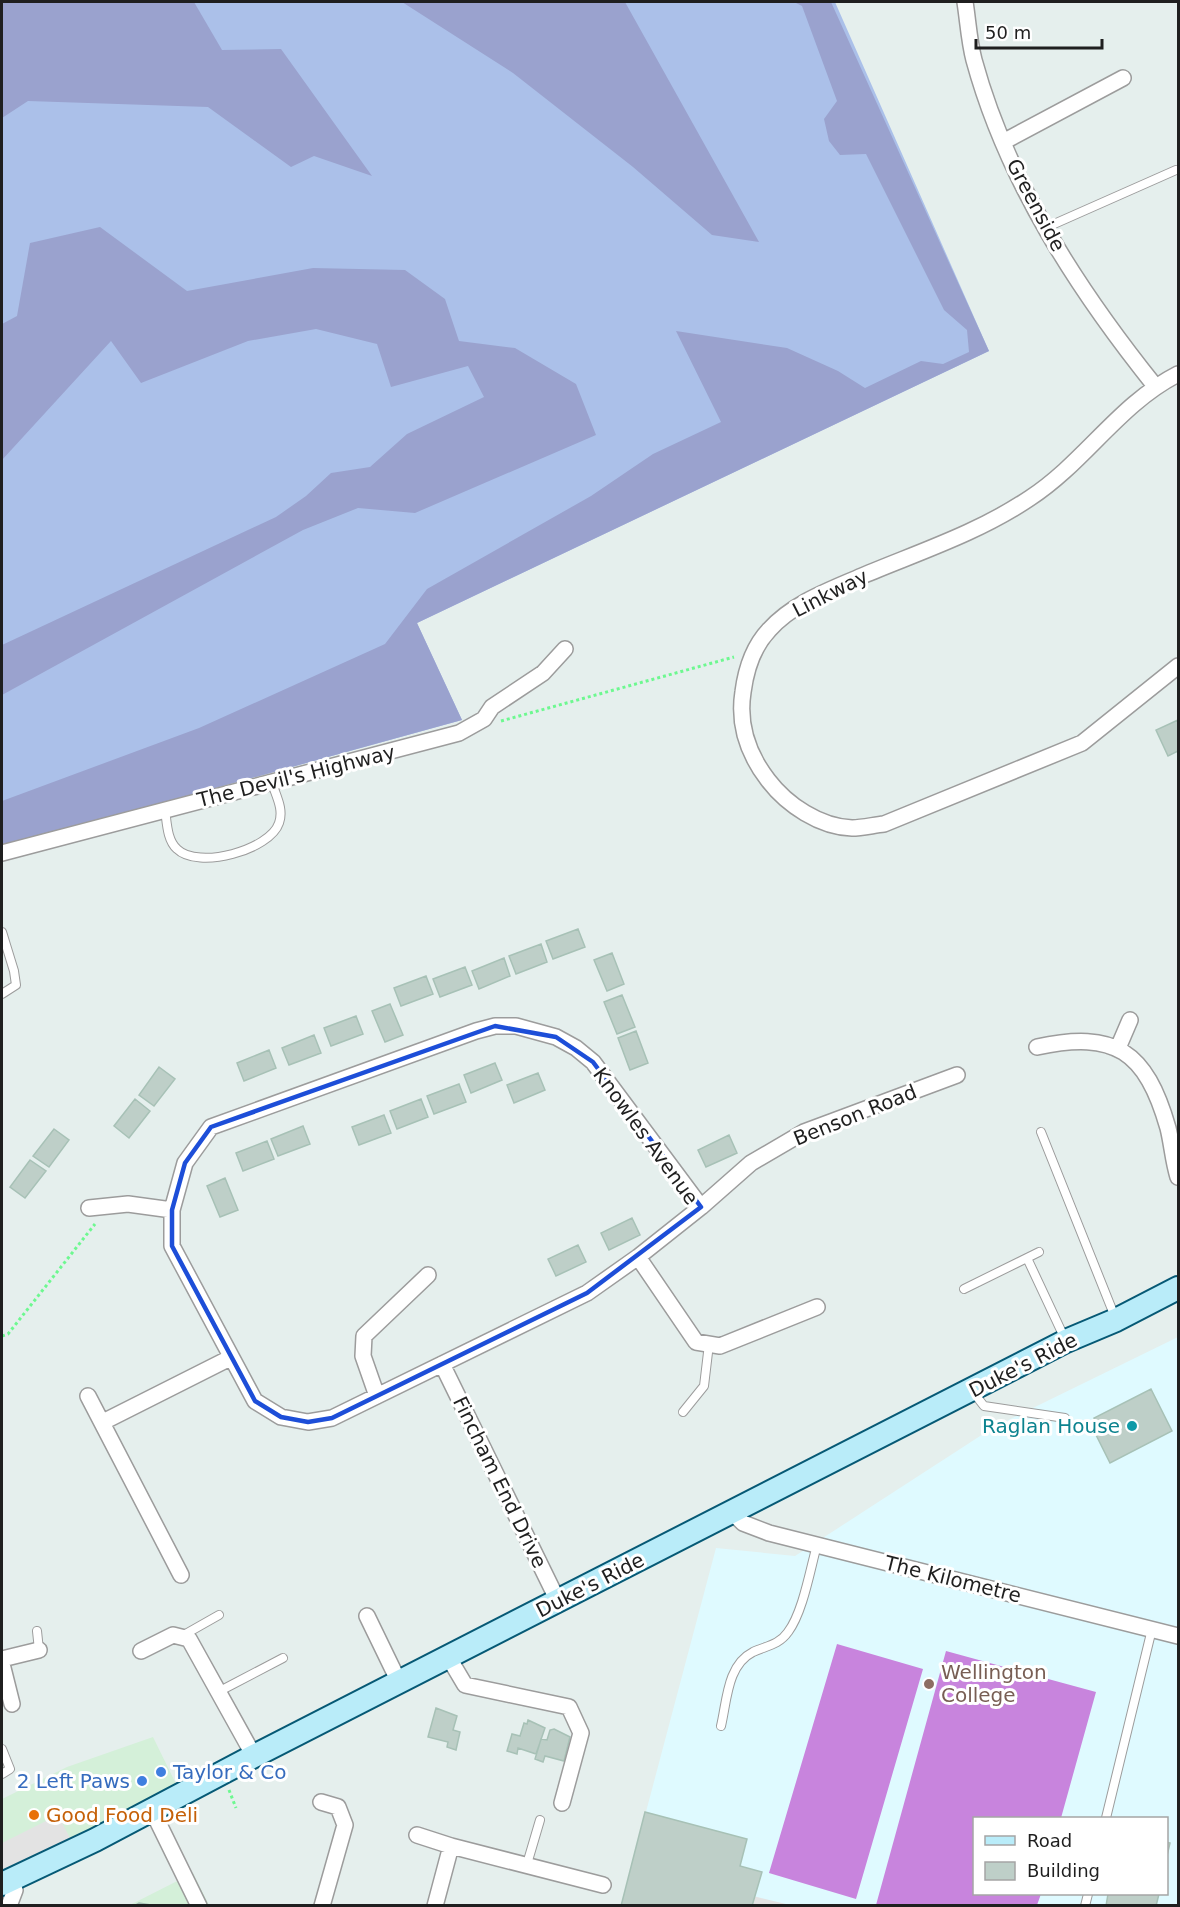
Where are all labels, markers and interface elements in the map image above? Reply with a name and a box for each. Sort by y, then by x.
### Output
scale bar [976,12,1102,50]
text: 50 m [985,22,1031,43]
street label: Greenside [1002,155,1070,255]
street label: Linkway [788,564,872,622]
street label: The Devil's Highway [194,740,397,812]
street label: Knowles Avenue [588,1063,704,1209]
street label: Benson Road [790,1079,920,1151]
street label: Duke's Ride [965,1328,1081,1402]
street label: Fincham End Drive [448,1392,552,1572]
place label: Raglan House [982,1414,1120,1438]
marker: Raglan House [1125,1419,1139,1433]
street label: Duke's Ride [532,1548,648,1622]
street label: The Kilometre [881,1550,1024,1608]
place label: Wellington College [941,1660,1047,1707]
marker: Wellington College [922,1677,936,1691]
place label: Taylor & Co [172,1760,287,1784]
marker: Taylor & Co [154,1765,168,1779]
place label: 2 Left Paws [17,1769,130,1793]
marker: 2 Left Paws [135,1774,149,1788]
place label: Good Food Deli [46,1803,198,1827]
marker: Good Food Deli [27,1808,41,1822]
legend [973,1817,1168,1895]
text: Road [1027,1830,1072,1851]
text: Building [1027,1860,1100,1881]

